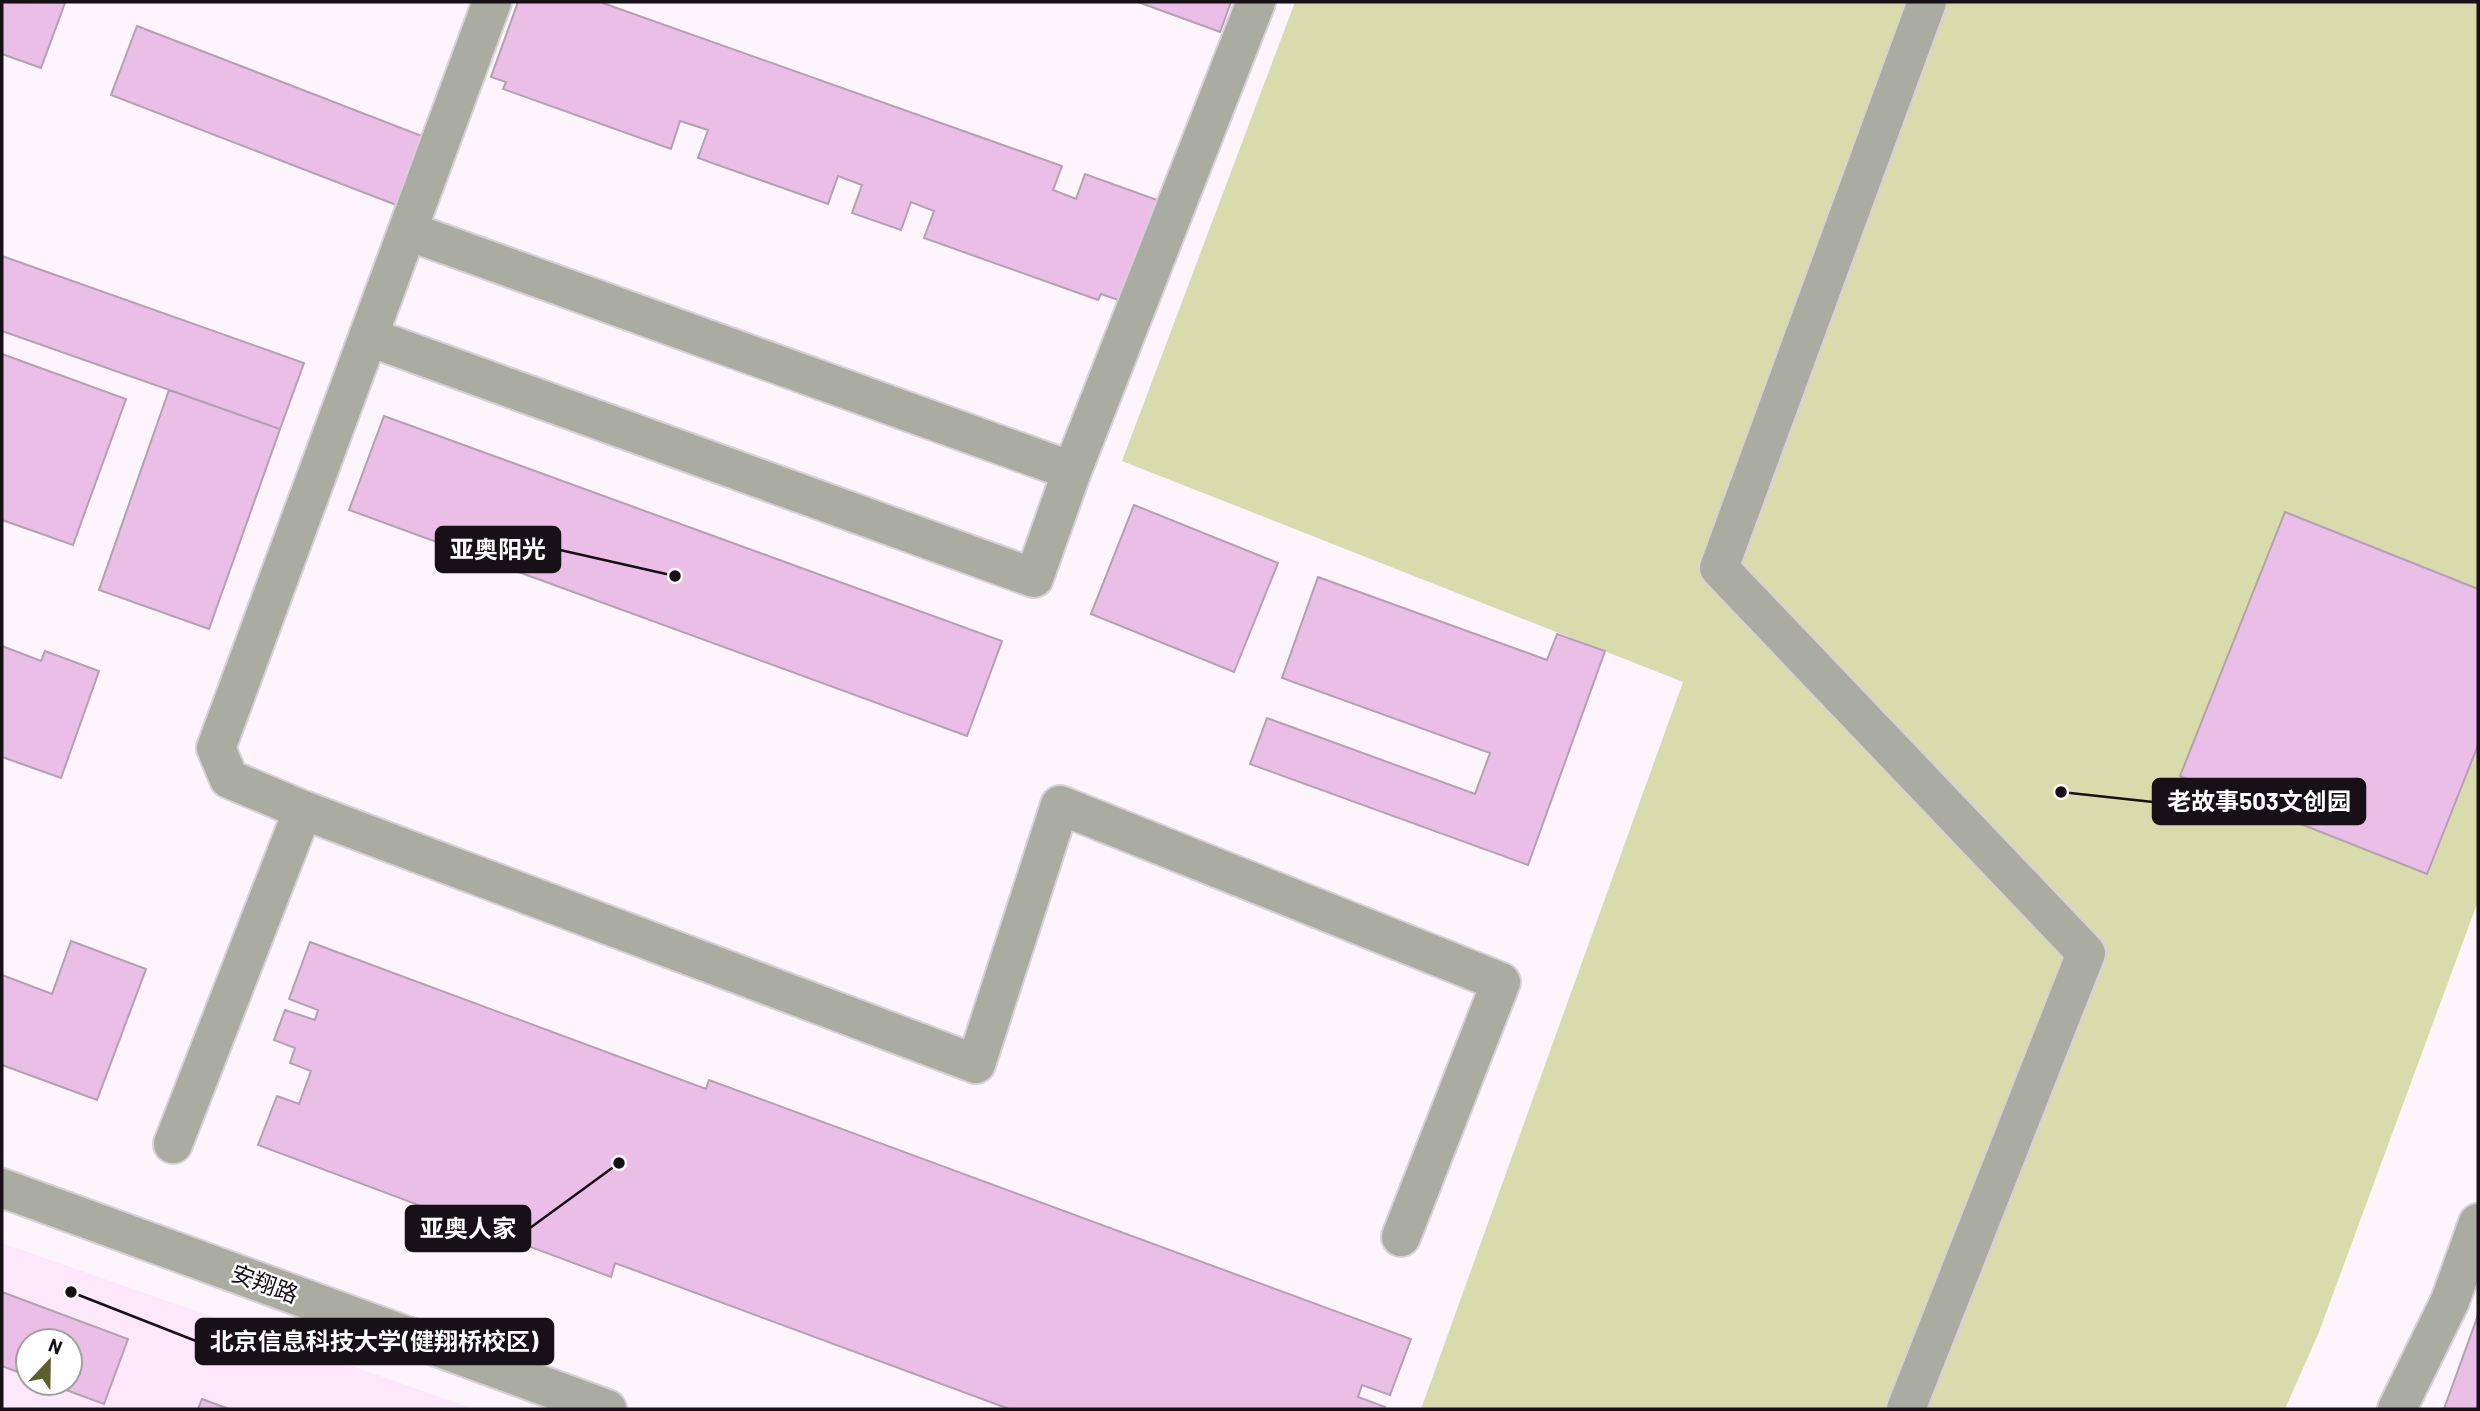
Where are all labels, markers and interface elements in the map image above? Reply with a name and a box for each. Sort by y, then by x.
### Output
callout: 亚奥阳光 [436,527,560,572]
text: 亚奥阳光 [450,534,546,563]
callout: 老故事503文创园 [2153,779,2365,824]
text: 老故事503文创园 [2167,786,2351,815]
callout: 亚奥人家 [406,1206,530,1251]
text: 亚奥人家 [420,1213,516,1242]
street label: 安翔路 [228,1258,302,1308]
callout: 北京信息科技大学(健翔桥校区) [196,1319,553,1364]
text: 北京信息科技大学(健翔桥校区) [210,1326,539,1355]
north arrow [14,1327,84,1397]
text: N [45,1333,66,1359]

